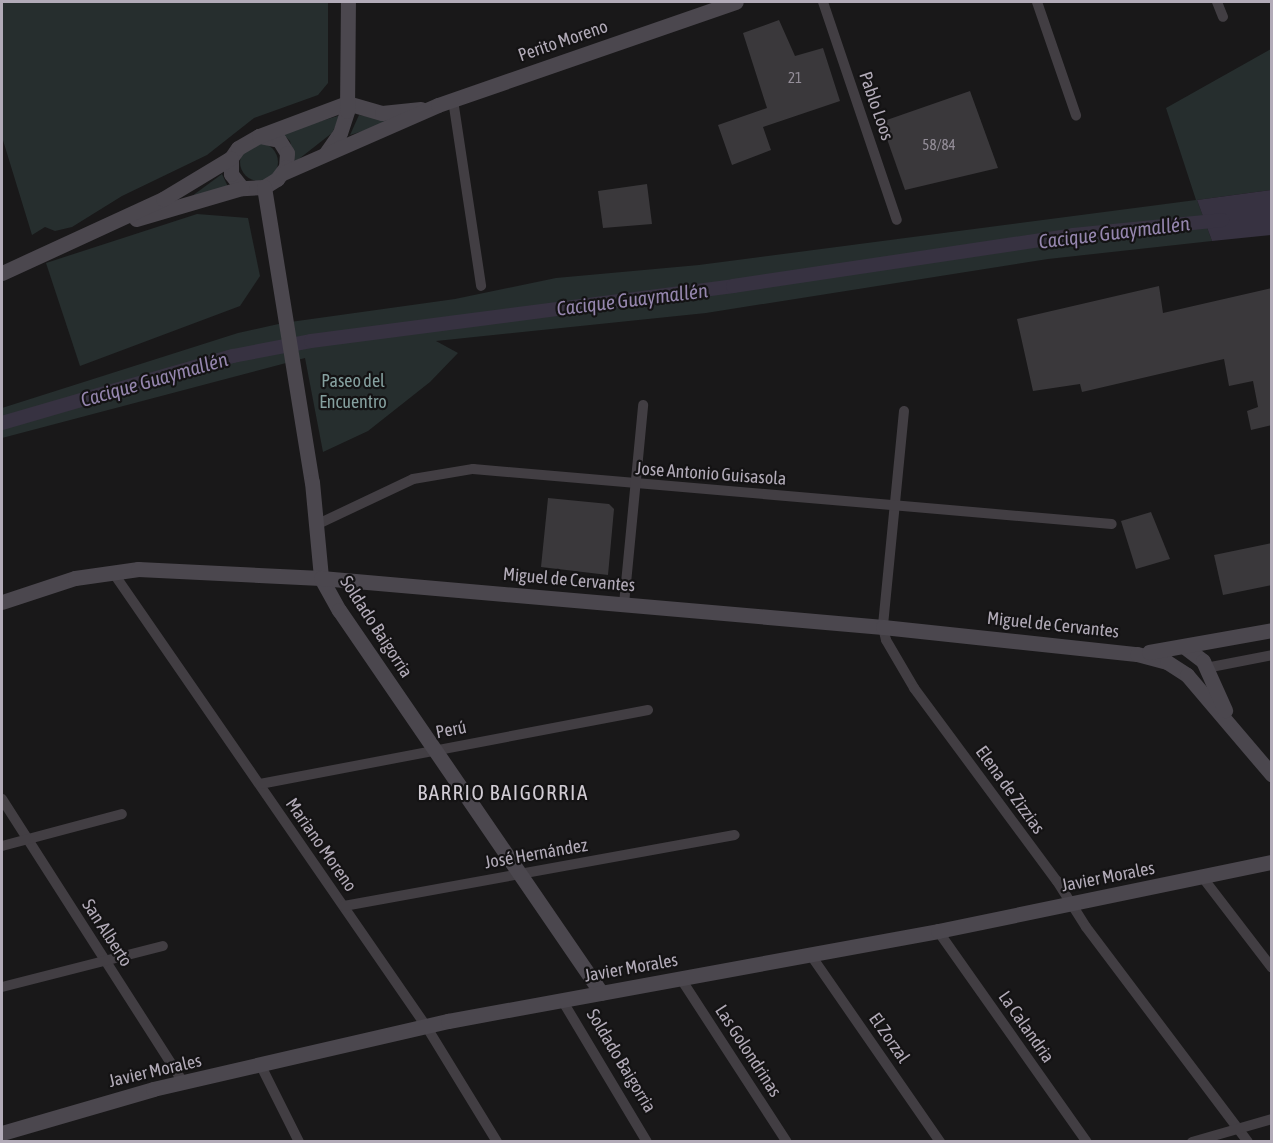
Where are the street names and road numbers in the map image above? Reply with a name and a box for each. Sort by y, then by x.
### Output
street label: Perito Moreno [515,16,611,66]
street label: Pablo Loos [854,69,898,143]
street label: Jose Antonio Guisasola [635,458,787,490]
street label: Miguel de Cervantes [502,563,636,597]
street label: Soldado Baigorria [335,572,417,682]
street label: Miguel de Cervantes [986,607,1120,643]
street label: Perú [434,716,468,744]
street label: Elena de Zizzias [971,742,1049,838]
street label: Mariano Moreno [281,794,361,896]
street label: José Hernández [483,834,589,874]
street label: Javier Morales [1060,857,1156,897]
street label: San Alberto [77,895,137,971]
street label: Javier Morales [583,949,679,987]
street label: La Calandria [993,987,1059,1067]
street label: Las Golondrinas [710,1001,786,1101]
street label: Soldado Baigorria [582,1005,660,1117]
street label: El Zorzal [864,1009,914,1067]
street label: Javier Morales [106,1050,204,1092]

